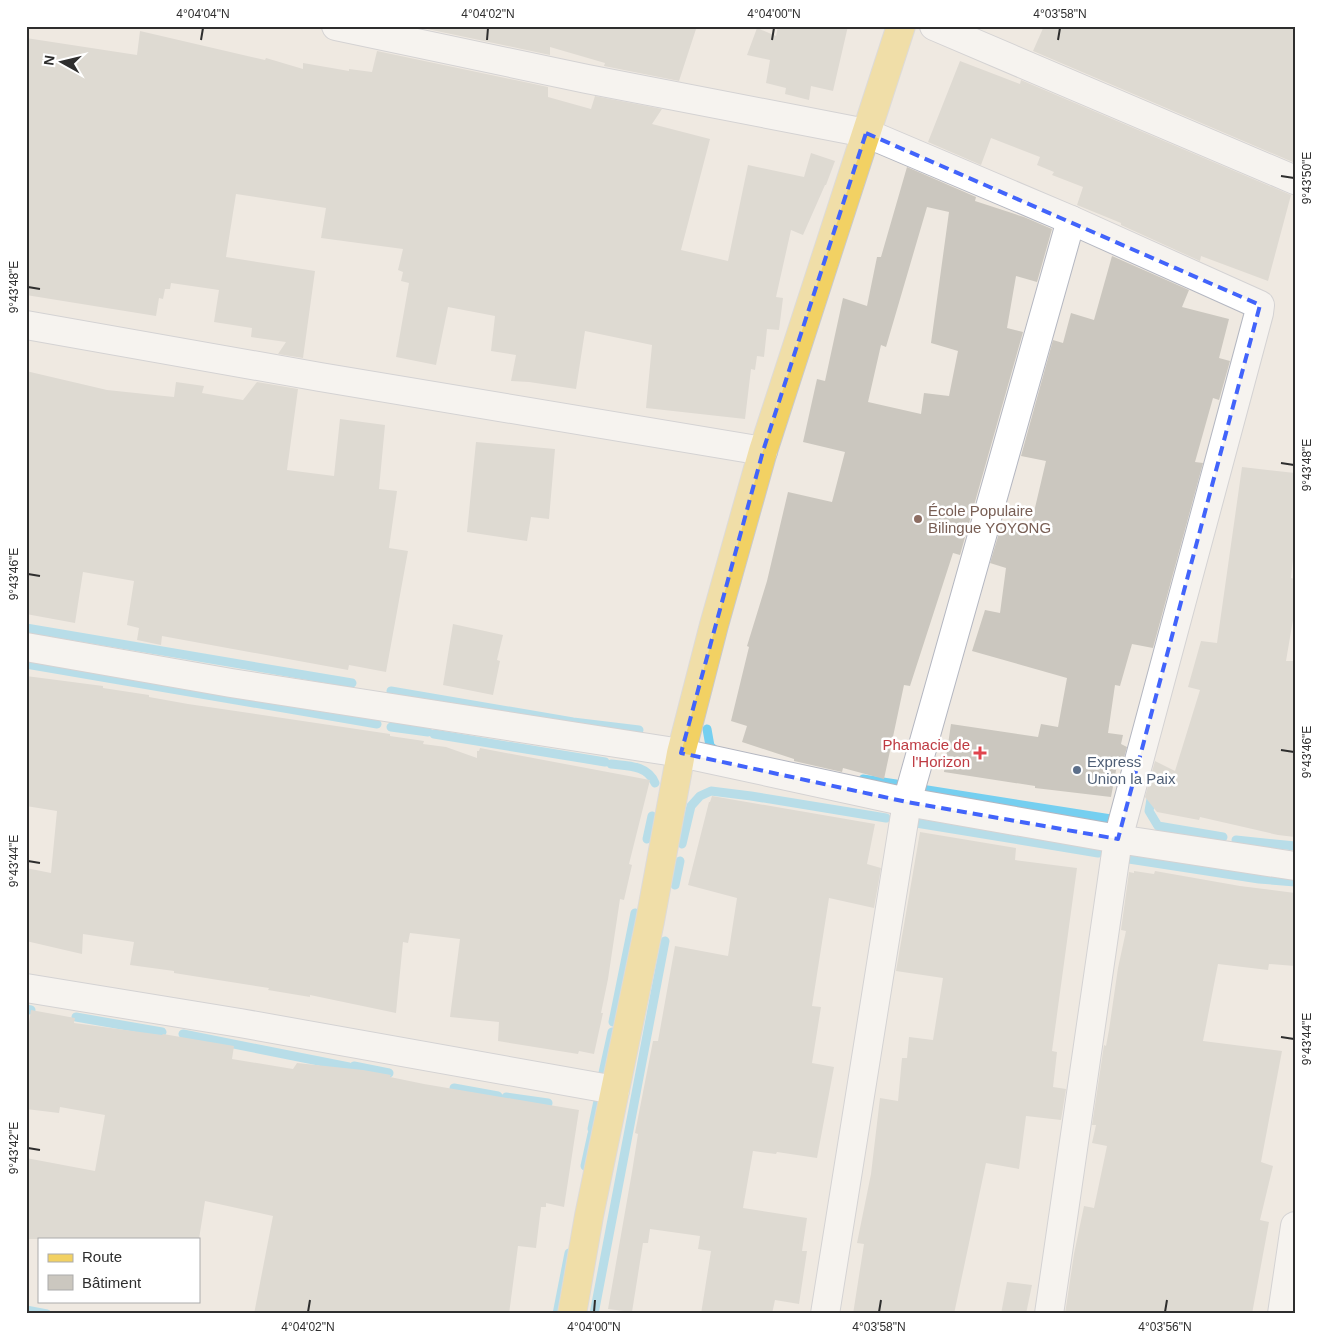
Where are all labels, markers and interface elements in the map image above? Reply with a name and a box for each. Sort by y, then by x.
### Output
text: 4°04'04"N [176,7,230,21]
text: 4°04'02"N [461,7,515,21]
text: 4°04'00"N [747,7,801,21]
text: 4°03'58"N [1033,7,1087,21]
north arrow [38,38,88,88]
text: N [40,54,58,66]
text: 9°43'50"E [1300,152,1314,204]
text: 9°43'48"E [7,261,21,313]
text: 9°43'48"E [1300,439,1314,491]
place label: École Populaire Bilingue YOYONG [928,502,1051,536]
marker: École Populaire Bilingue YOYONG [912,513,924,525]
text: 9°43'46"E [7,548,21,600]
text: 9°43'46"E [1300,726,1314,778]
place label: Phamacie de l'Horizon [882,736,970,770]
marker: Phamacie de l'Horizon [974,747,986,759]
place label: Express Union la Paix [1087,753,1176,787]
marker: Express Union la Paix [1071,764,1083,776]
text: 9°43'44"E [7,835,21,887]
text: 9°43'44"E [1300,1013,1314,1065]
text: 9°43'42"E [7,1122,21,1174]
legend [38,1238,200,1302]
text: Route [82,1248,122,1265]
text: Bâtiment [82,1274,142,1291]
text: 4°04'02"N [281,1320,335,1334]
text: 4°04'00"N [567,1320,621,1334]
text: 4°03'58"N [852,1320,906,1334]
text: 4°03'56"N [1138,1320,1192,1334]

